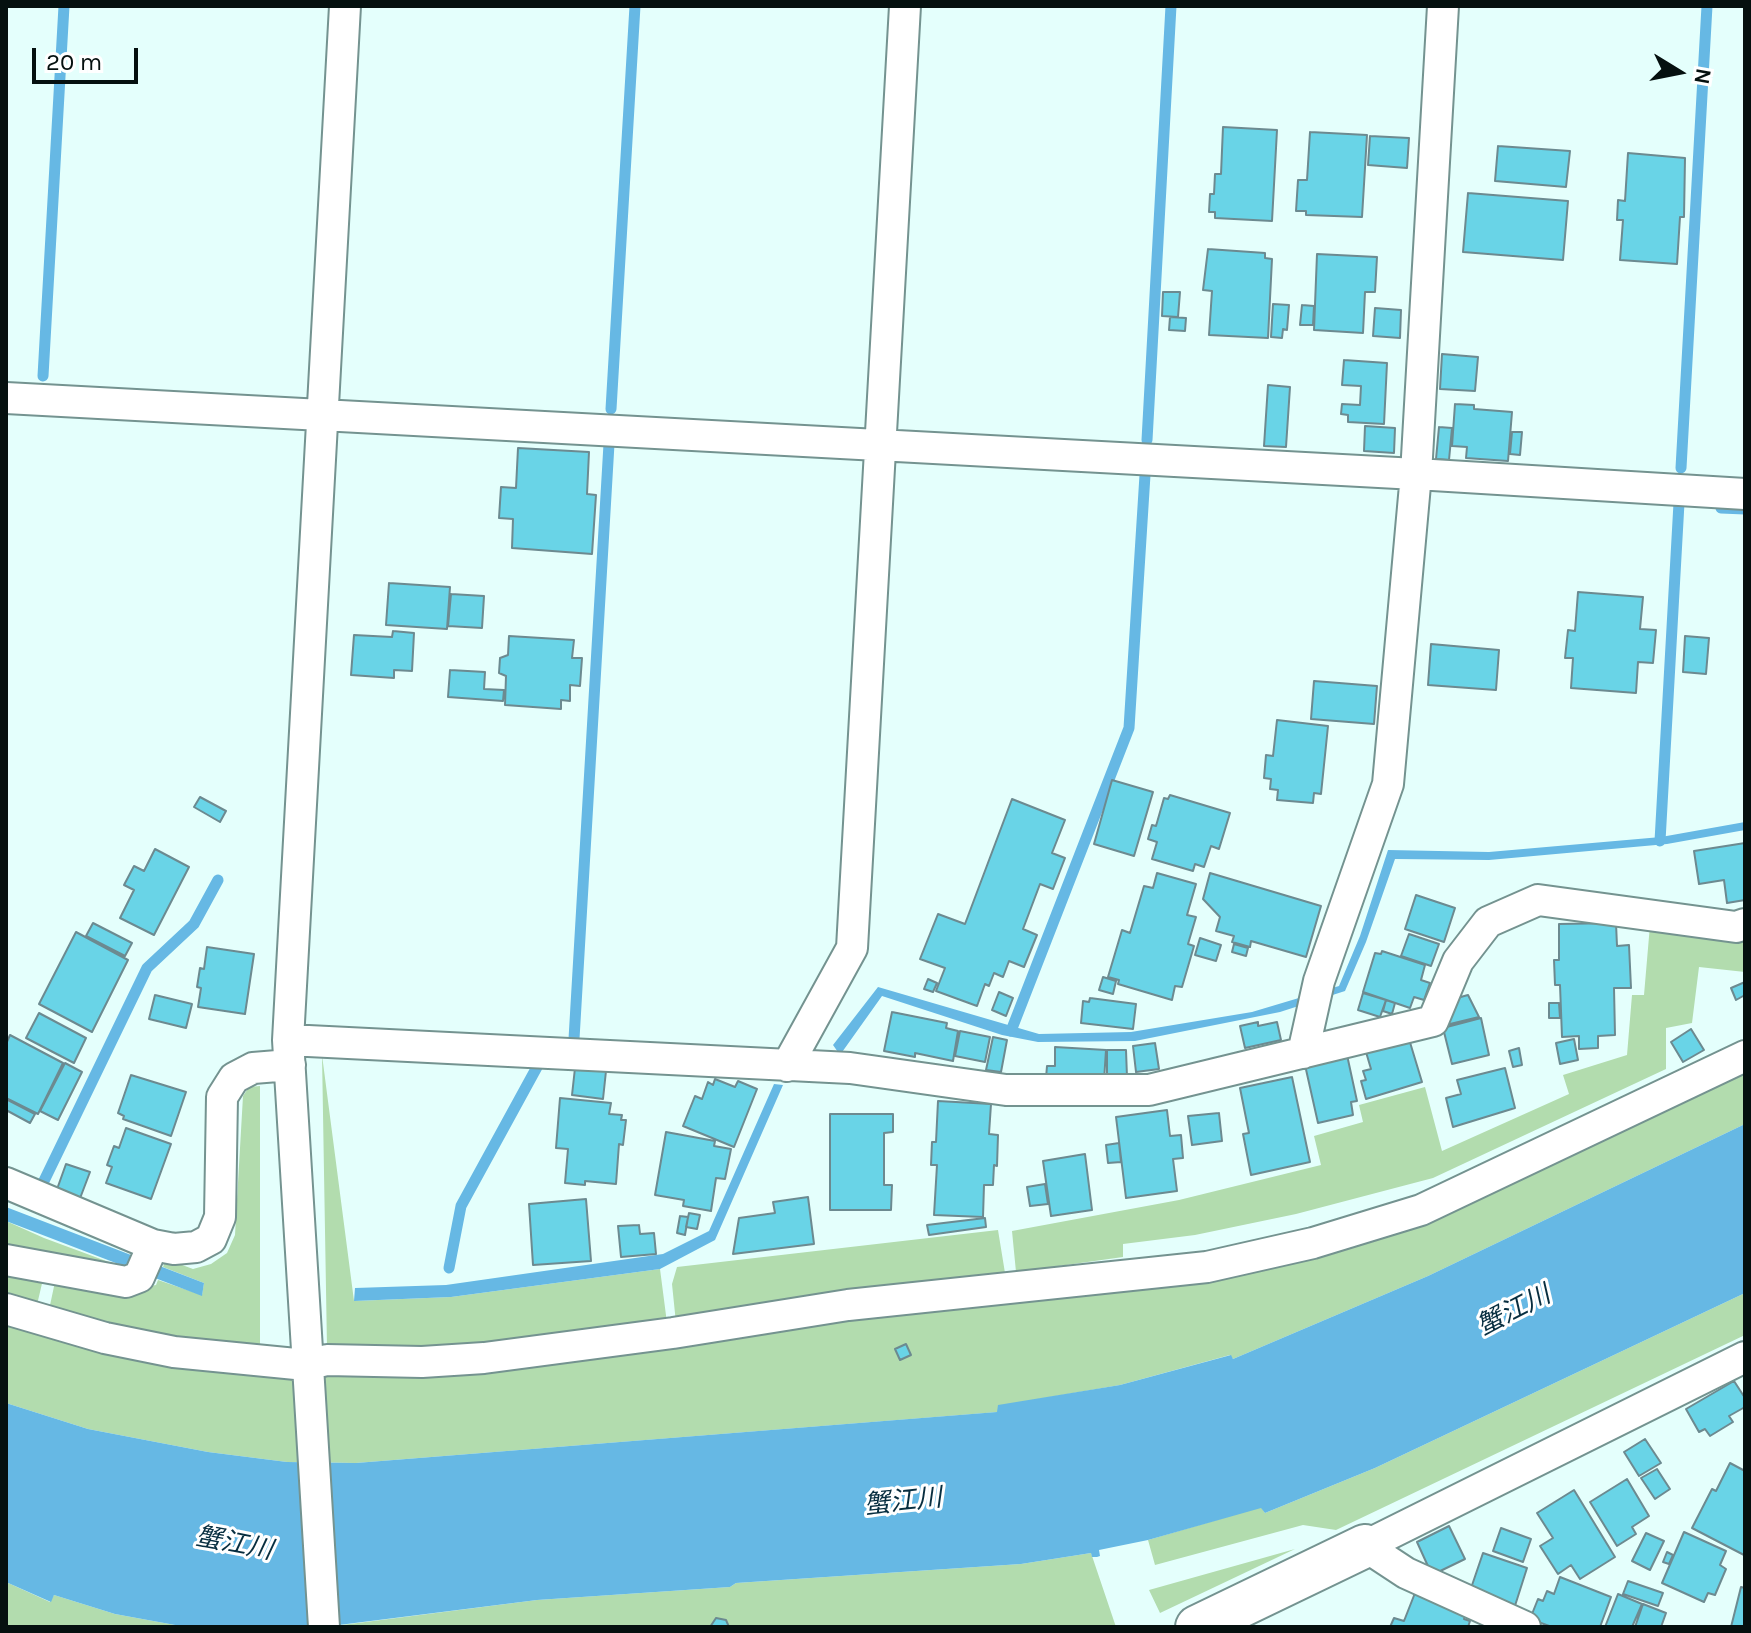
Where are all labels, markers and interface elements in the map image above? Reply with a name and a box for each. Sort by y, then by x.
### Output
scale bar [36,32,142,82]
north arrow [1639,32,1719,112]
text: 20 m [46,48,102,76]
text: N [1688,66,1717,86]
water label: 蟹江川 [1472,1279,1556,1343]
water label: 蟹江川 [863,1482,943,1522]
water label: 蟹江川 [193,1521,275,1567]

